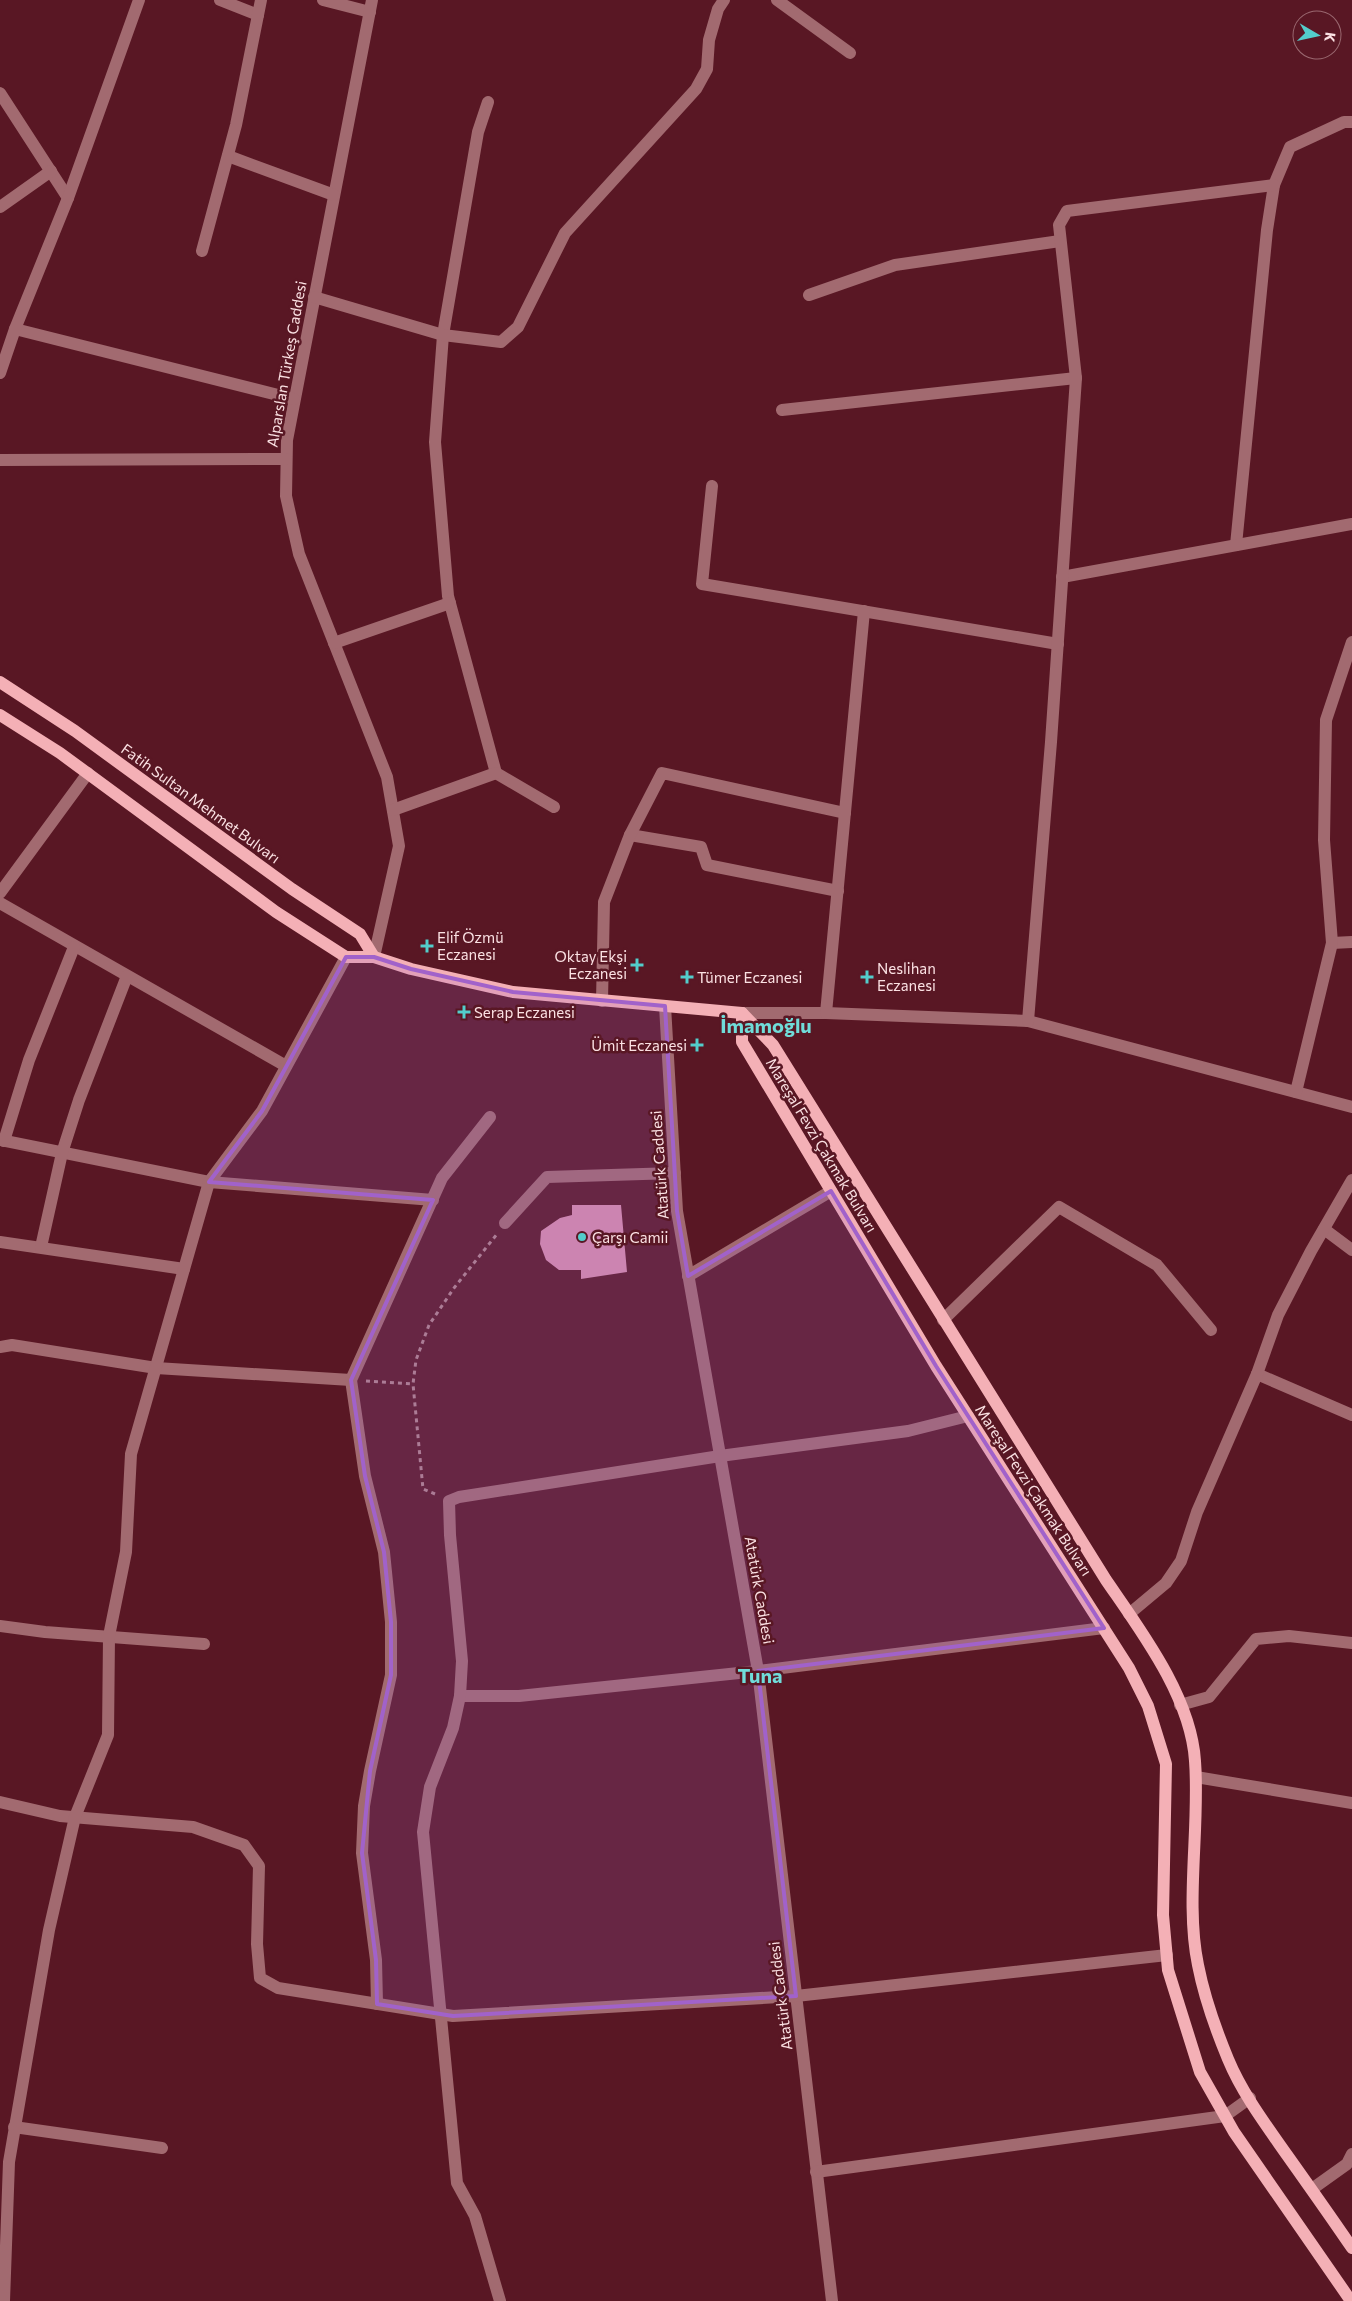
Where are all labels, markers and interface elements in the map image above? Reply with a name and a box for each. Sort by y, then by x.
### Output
north arrow [1292,10,1342,60]
text: K [1321,31,1339,43]
street label: Alparslan Türkeş Caddesi [262,279,310,449]
street label: Fatih Sultan Mehmet Bulvarı [118,739,284,867]
place label: Elif Özmü Eczanesi [437,928,504,963]
marker: Elif Özmü Eczanesi [421,940,433,952]
place label: Oktay Ekşi Eczanesi [554,947,627,982]
marker: Oktay Ekşi Eczanesi [631,959,643,971]
place label: Neslihan Eczanesi [877,959,936,994]
place label: Tümer Eczanesi [697,968,802,986]
marker: Tümer Eczanesi [681,971,693,983]
marker: Neslihan Eczanesi [861,971,873,983]
place label: Serap Eczanesi [474,1003,575,1021]
marker: Serap Eczanesi [458,1006,470,1018]
district label: İmamoğlu [720,1013,812,1037]
place label: Ümit Eczanesi [591,1036,687,1054]
marker: Ümit Eczanesi [691,1039,703,1051]
street label: Mareşal Fevzi Çakmak Bulvarı [763,1055,881,1235]
street label: Atatürk Caddesi [646,1110,672,1220]
place label: Çarşı Camii [592,1228,668,1246]
marker: Çarşı Camii [576,1231,588,1243]
street label: Mareşal Fevzi Çakmak Bulvarı [972,1401,1096,1579]
street label: Atatürk Caddesi [742,1535,778,1645]
district label: Tuna [737,1663,783,1687]
street label: Atatürk Caddesi [764,1941,796,2051]

